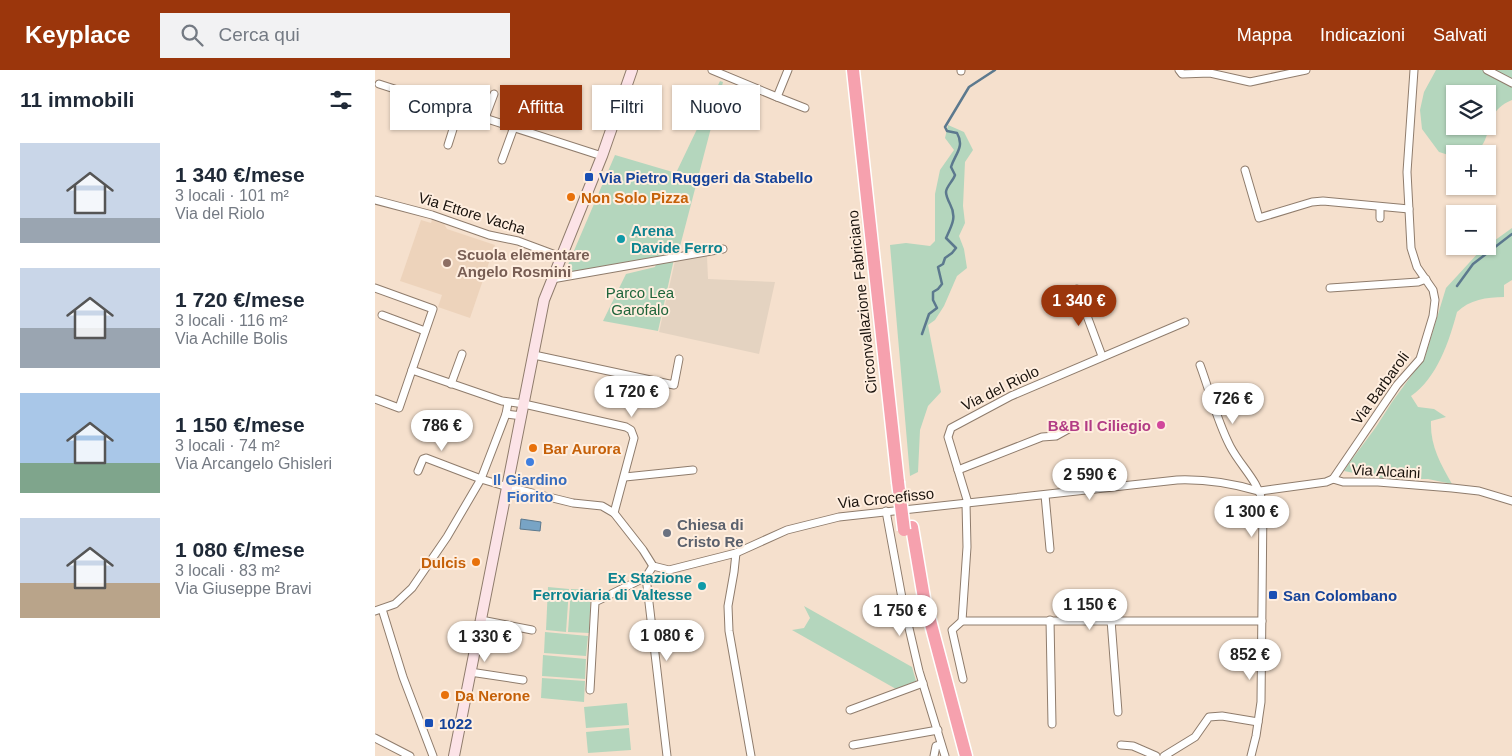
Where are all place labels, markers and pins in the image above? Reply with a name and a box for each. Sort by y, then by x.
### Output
place label: Via Pietro Ruggeri da Stabello [599,169,813,186]
marker: Via Pietro Ruggeri da Stabello [583,171,595,183]
place label: Non Solo Pizza [581,189,689,206]
marker: Non Solo Pizza [565,191,577,203]
place label: Arena Davide Ferro [631,222,723,256]
marker: Arena Davide Ferro [615,233,627,245]
place label: Scuola elementare Angelo Rosmini [457,246,590,280]
marker: Scuola elementare Angelo Rosmini [441,257,453,269]
pin: 1 340 € [1033,284,1125,327]
pin: 1 720 € [586,376,678,418]
pin: 726 € [1198,382,1268,425]
pin: 786 € [407,410,477,452]
place label: B&B Il Ciliegio [1048,417,1151,434]
marker: B&B Il Ciliegio [1155,419,1167,431]
place label: Bar Aurora [543,440,621,457]
marker: Bar Aurora [527,442,539,454]
marker: Il Giardino Fiorito [524,456,536,468]
pin: 2 590 € [1044,458,1136,501]
place label: Il Giardino Fiorito [493,471,567,505]
pin: 1 300 € [1206,496,1298,538]
place label: Chiesa di Cristo Re [677,516,744,550]
marker: Chiesa di Cristo Re [661,527,673,539]
place label: Dulcis [421,554,466,571]
marker: Dulcis [470,556,482,568]
place label: Ex Stazione Ferroviaria di Valtesse [533,569,692,603]
marker: Ex Stazione Ferroviaria di Valtesse [696,580,708,592]
place label: San Colombano [1283,587,1397,604]
pin: 1 150 € [1044,588,1136,631]
marker: San Colombano [1267,589,1279,601]
pin: 1 750 € [854,594,946,637]
pin: 1 330 € [439,620,531,663]
pin: 1 080 € [621,620,713,662]
pin: 852 € [1215,638,1285,681]
place label: Da Nerone [455,687,530,704]
marker: Da Nerone [439,689,451,701]
place label: 1022 [439,715,472,732]
marker: 1022 [423,717,435,729]

